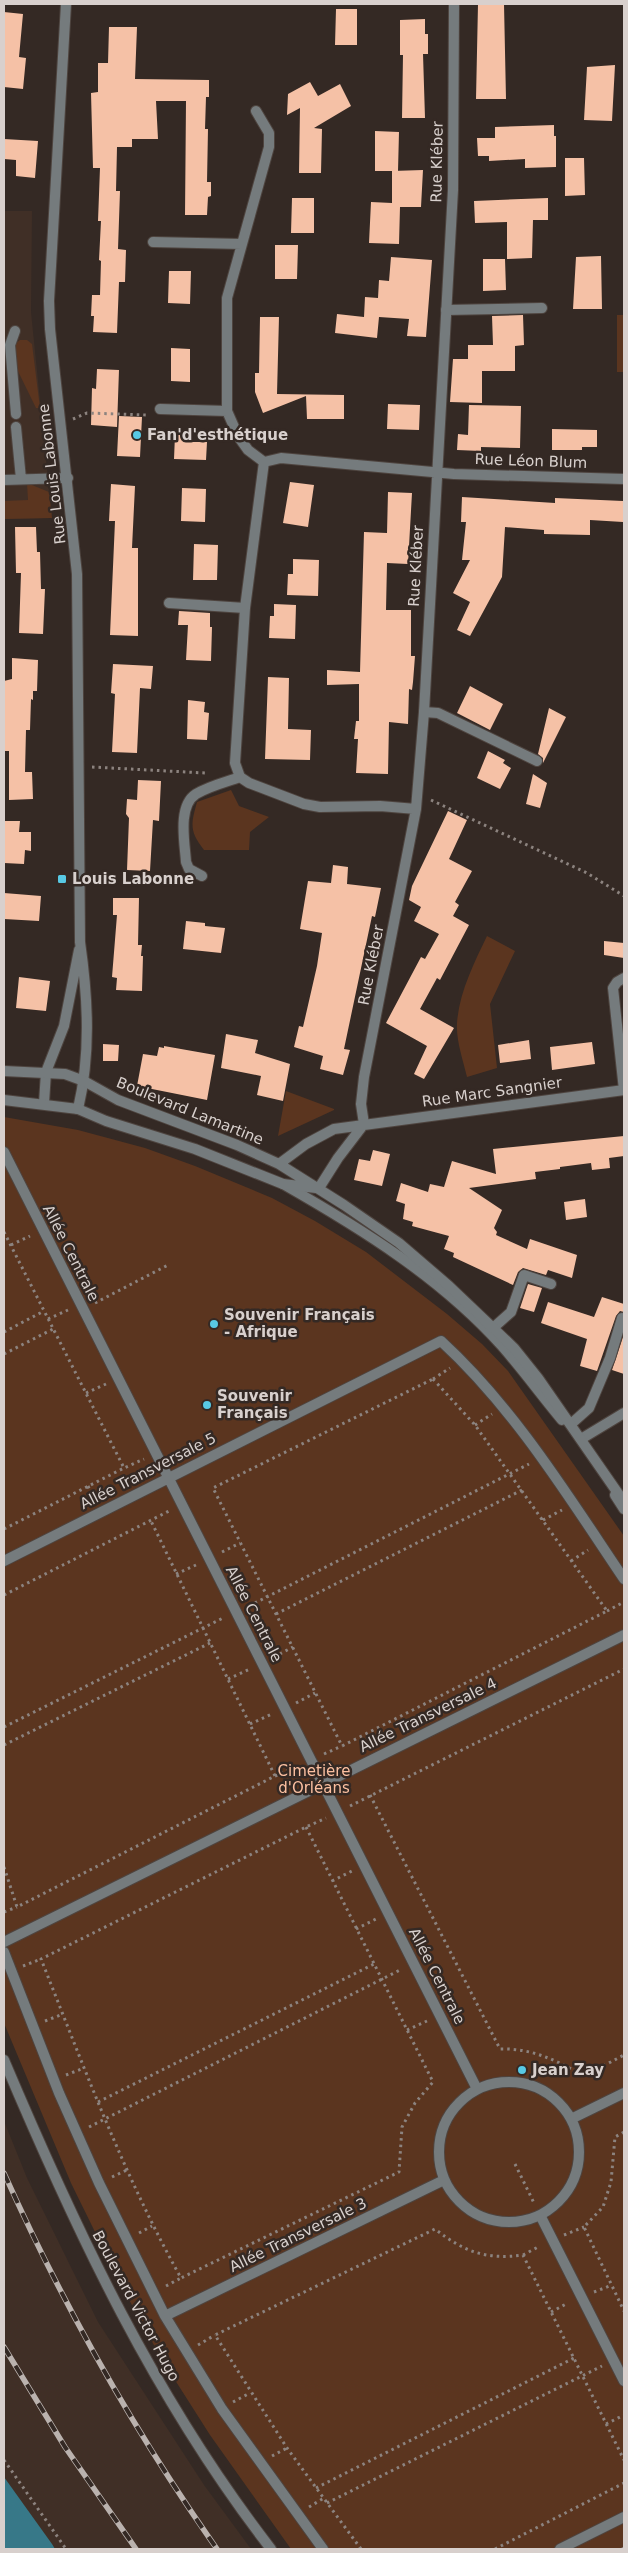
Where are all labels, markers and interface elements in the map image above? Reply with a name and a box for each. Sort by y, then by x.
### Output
street label: Rue Kléber [427,120,447,203]
street label: Rue Louis Labonne [34,403,70,545]
place label: Fan'd'esthétique [147,426,288,444]
marker: Fan'd'esthétique [131,429,143,441]
street label: Rue Léon Blum [474,450,588,472]
street label: Rue Kléber [405,524,427,607]
place label: Louis Labonne [72,870,194,888]
marker: Louis Labonne [56,873,68,885]
street label: Rue Kléber [354,923,388,1007]
street label: Boulevard Lamartine [114,1073,266,1149]
street label: Rue Marc Sangnier [421,1073,564,1111]
street label: Allée Centrale [39,1202,103,1304]
place label: Souvenir Français - Afrique [224,1306,375,1341]
marker: Souvenir Français - Afrique [208,1318,220,1330]
place label: Souvenir Français [217,1387,293,1422]
marker: Souvenir Français [201,1399,213,1411]
street label: Allée Transversale 5 [77,1429,219,1513]
street label: Allée Centrale [222,1563,286,1665]
street label: Allée Transversale 4 [356,1674,500,1756]
park label: Cimetière d'Orléans [278,1762,350,1797]
street label: Allée Centrale [405,1925,469,2027]
place label: Jean Zay [531,2061,604,2079]
marker: Jean Zay [516,2064,528,2076]
street label: Allée Transversale 3 [226,2194,370,2276]
street label: Boulevard Victor Hugo [89,2227,183,2385]

